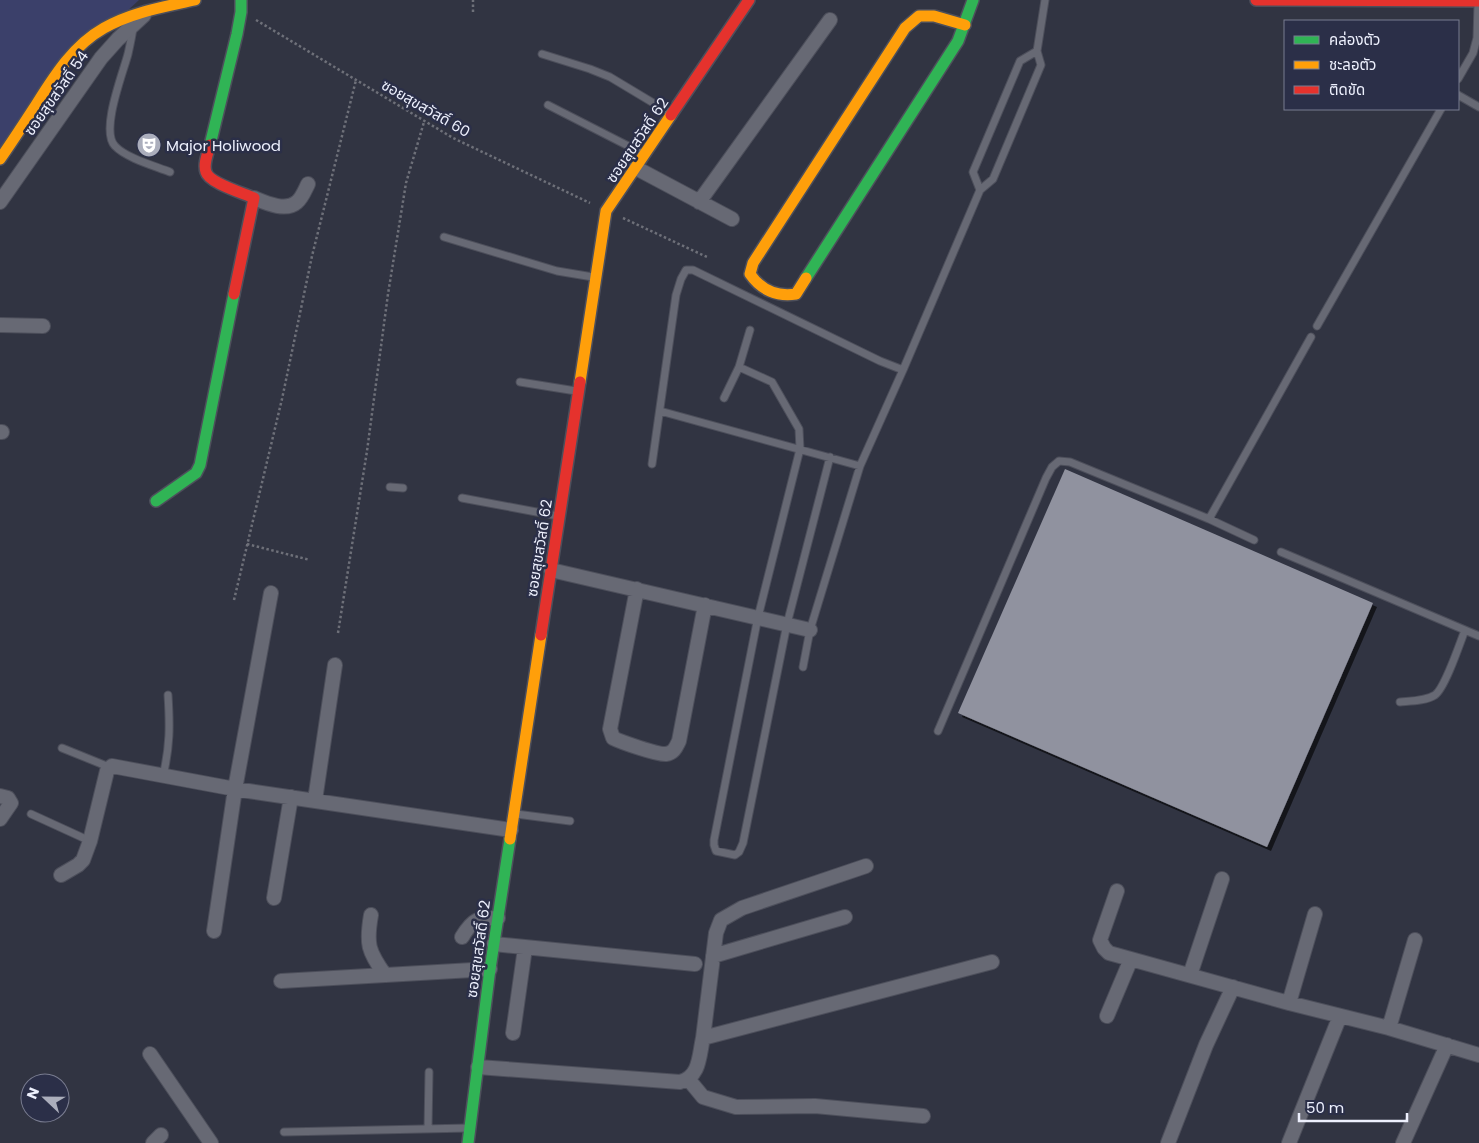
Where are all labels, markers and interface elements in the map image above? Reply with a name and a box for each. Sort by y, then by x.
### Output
legend [1284,20,1459,110]
text: คล่องตัว [1329,29,1380,50]
street label: ซอยสุขสวัสดิ์ 54 [19,46,93,140]
text: ชะลอตัว [1329,54,1376,75]
street label: ซอยสุขสวัสดิ์ 60 [378,74,474,142]
text: ติดขัด [1329,79,1365,100]
street label: ซอยสุขสวัสดิ์ 62 [601,93,673,187]
theatre icon: Major Holiwood [136,132,162,158]
place label: Major Holiwood [166,135,281,156]
street label: ซอยสุขสวัสดิ์ 62 [521,498,557,598]
street label: ซอยสุขสวัสดิ์ 62 [461,899,495,999]
north arrow [20,1073,70,1123]
text: N [22,1085,44,1102]
scale bar [1299,1090,1406,1122]
text: 50 m [1306,1097,1344,1118]

